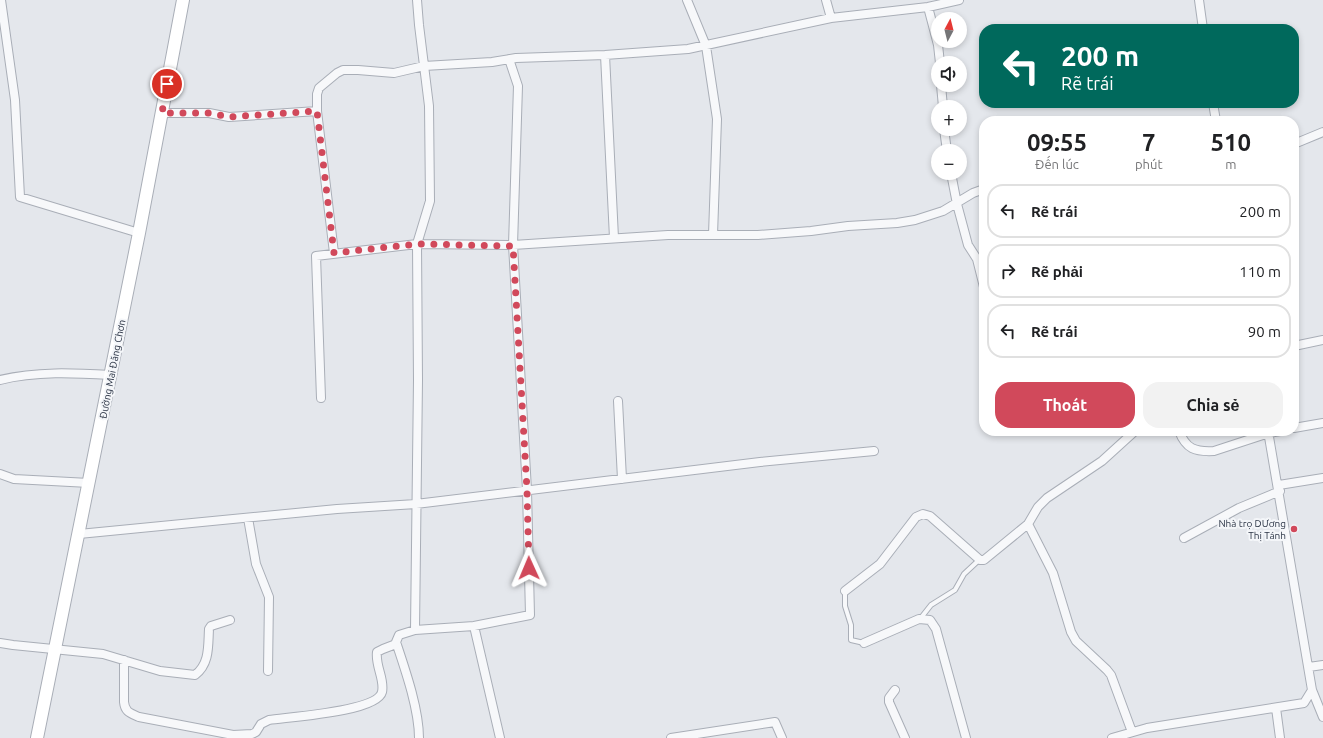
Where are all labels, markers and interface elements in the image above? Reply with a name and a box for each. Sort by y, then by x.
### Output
north arrow [931,12,967,48]
map controls [931,12,967,180]
icon: left [995,40,1047,92]
text: 200 m [1061,40,1139,71]
button: sound [931,56,967,92]
pin [150,67,184,101]
icon: arrive [156,73,178,95]
text: Rẽ trái [1061,73,1114,93]
button: + [931,100,967,136]
text: 09:55 [1027,129,1087,156]
text: 7 [1142,129,1155,156]
text: 510 [1210,129,1251,156]
button: − [931,144,967,180]
text: Đến lúc [1035,157,1079,171]
text: phút [1135,157,1163,171]
text: m [1225,157,1236,171]
icon: left [997,200,1019,222]
text: Rẽ trái [1031,203,1078,220]
text: 200 m [1239,203,1281,220]
icon: right [997,260,1019,282]
text: Rẽ phải [1031,263,1083,280]
text: 110 m [1239,263,1281,280]
street label: Đường Mai Đăng Chơn [97,319,128,420]
icon: left [997,320,1019,342]
text: Rẽ trái [1031,323,1078,340]
text: 90 m [1248,323,1281,340]
button: Thoát [995,382,1135,428]
button: Chia sẻ [1143,382,1283,428]
place label: Nhà trọ DƯơng Thị Tánh [1218,518,1286,542]
marker: Nhà trọ DƯơng Thị Tánh [1289,524,1299,534]
position arrow [508,547,550,589]

